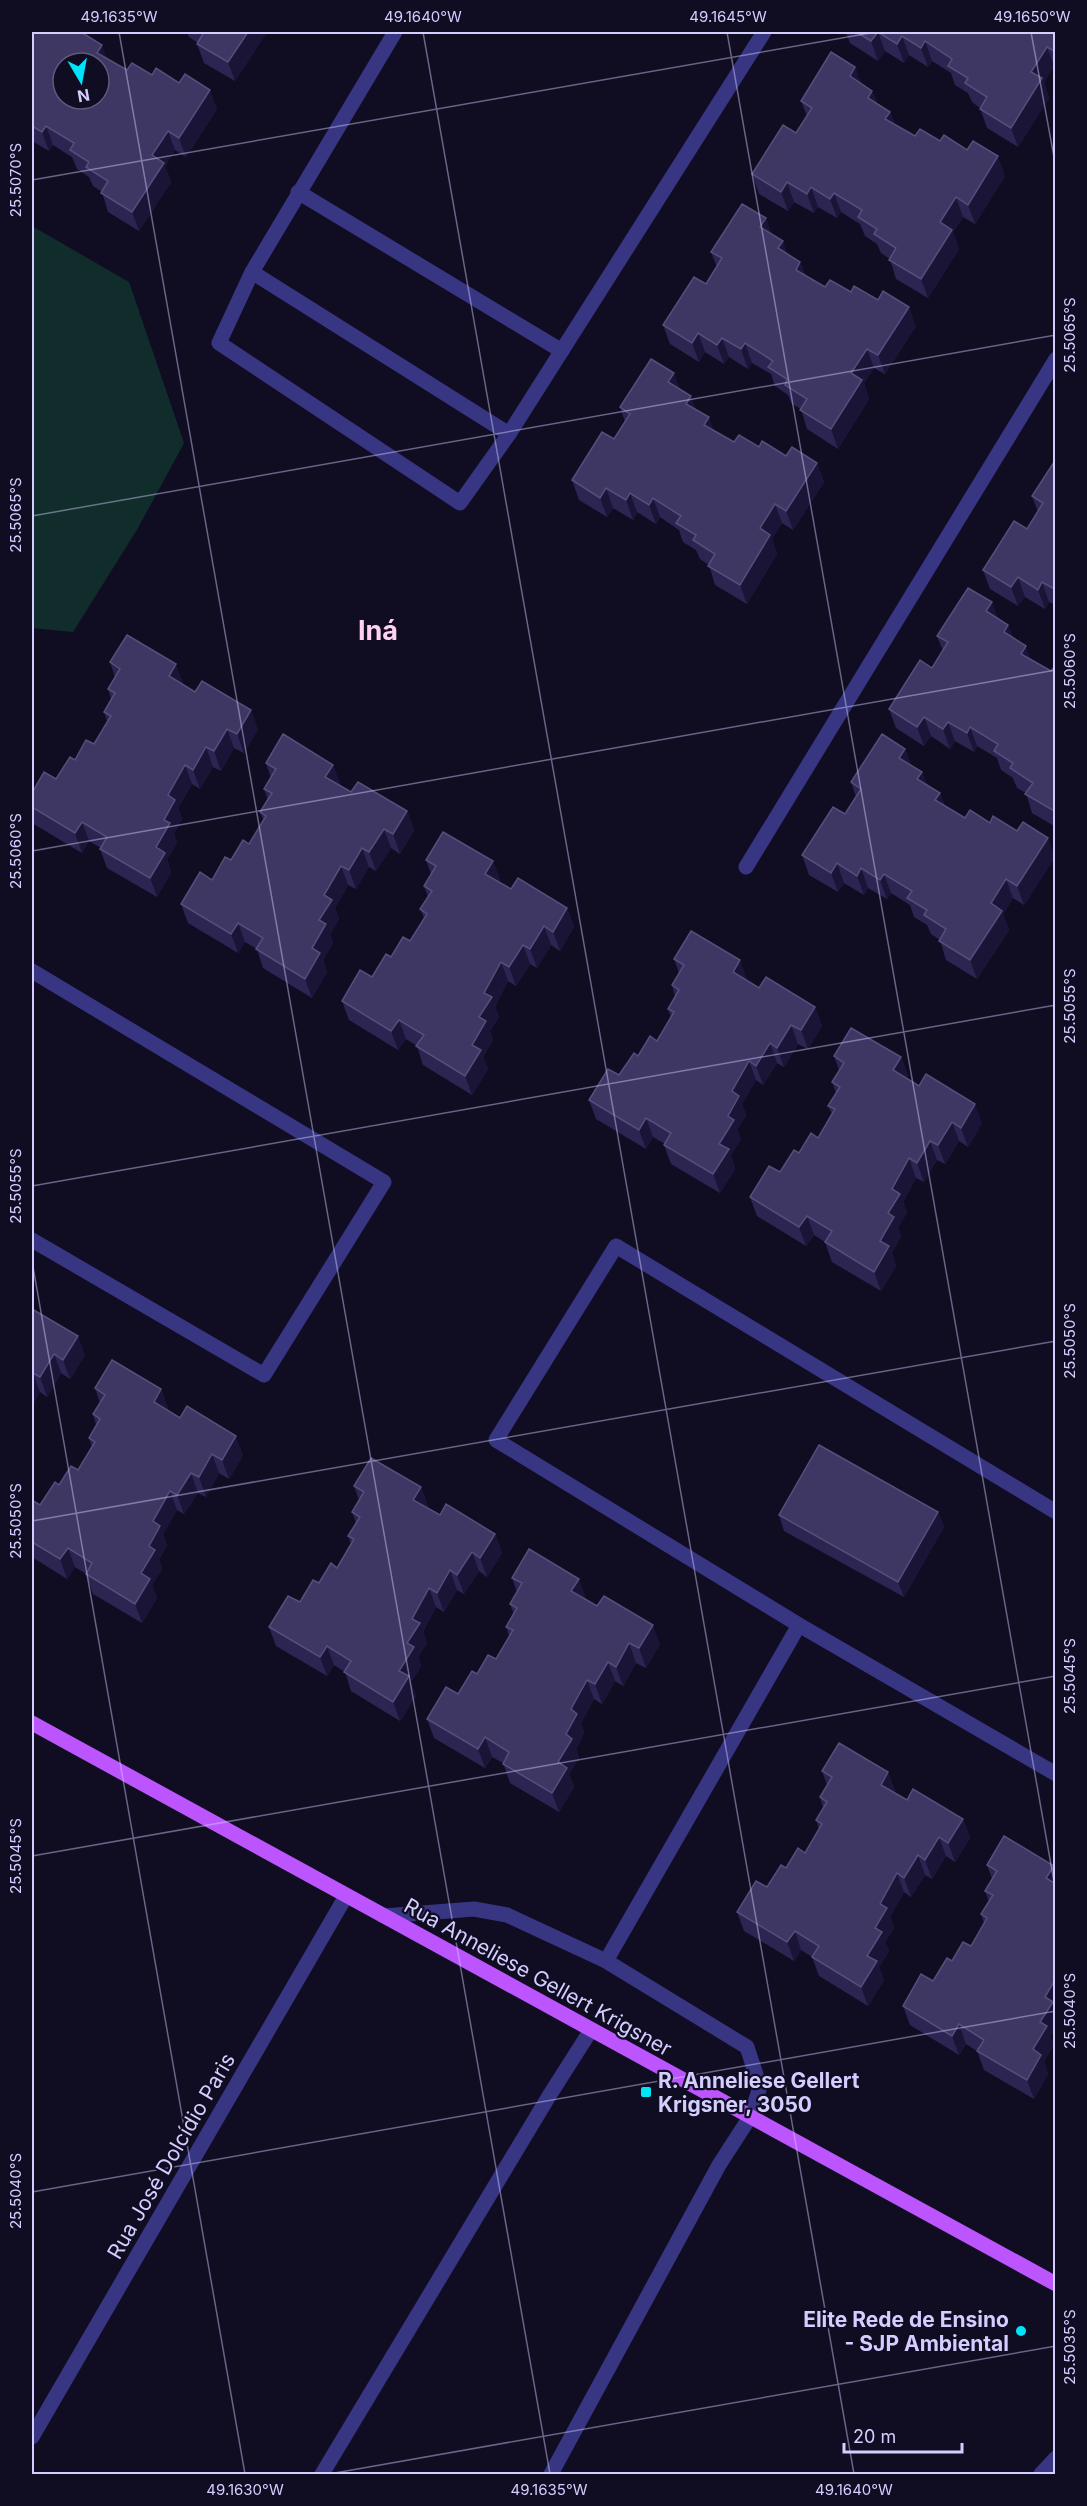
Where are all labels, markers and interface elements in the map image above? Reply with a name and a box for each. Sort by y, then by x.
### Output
text: 49.1635°W [80,7,158,26]
text: 49.1640°W [384,7,462,26]
text: 49.1645°W [689,7,767,26]
text: 49.1650°W [993,7,1071,26]
north arrow [51,51,111,111]
text: N [76,85,91,107]
text: 25.5070°S [6,143,25,217]
text: 25.5065°S [1060,297,1079,373]
text: 25.5065°S [6,477,25,553]
district label: Iná [358,614,398,647]
text: 25.5060°S [1060,633,1079,709]
text: 25.5060°S [6,813,25,889]
text: 25.5055°S [1060,968,1079,1044]
text: 25.5055°S [6,1148,25,1224]
text: 25.5050°S [1060,1303,1079,1379]
text: 25.5050°S [6,1483,25,1559]
text: 25.5045°S [1060,1638,1079,1714]
text: 25.5045°S [6,1818,25,1894]
street label: Rua Anneliese Gellert Krigsner [400,1893,676,2061]
text: 25.5040°S [1060,1973,1079,2049]
street label: Rua José Dolcídio Paris [102,2049,240,2263]
place label: R. Anneliese Gellert Krigsner, 3050 [658,2068,860,2117]
marker: R. Anneliese Gellert Krigsner, 3050 [639,2085,653,2099]
text: 25.5040°S [6,2153,25,2229]
place label: Elite Rede de Ensino - SJP Ambiental [803,2307,1009,2356]
text: 25.5035°S [1060,2309,1079,2385]
marker: Elite Rede de Ensino - SJP Ambiental [1014,2324,1028,2338]
scale bar [844,2416,962,2454]
text: 20 m [853,2426,896,2447]
text: 49.1630°W [206,2480,284,2499]
text: 49.1635°W [510,2480,588,2499]
text: 49.1640°W [815,2480,893,2499]

